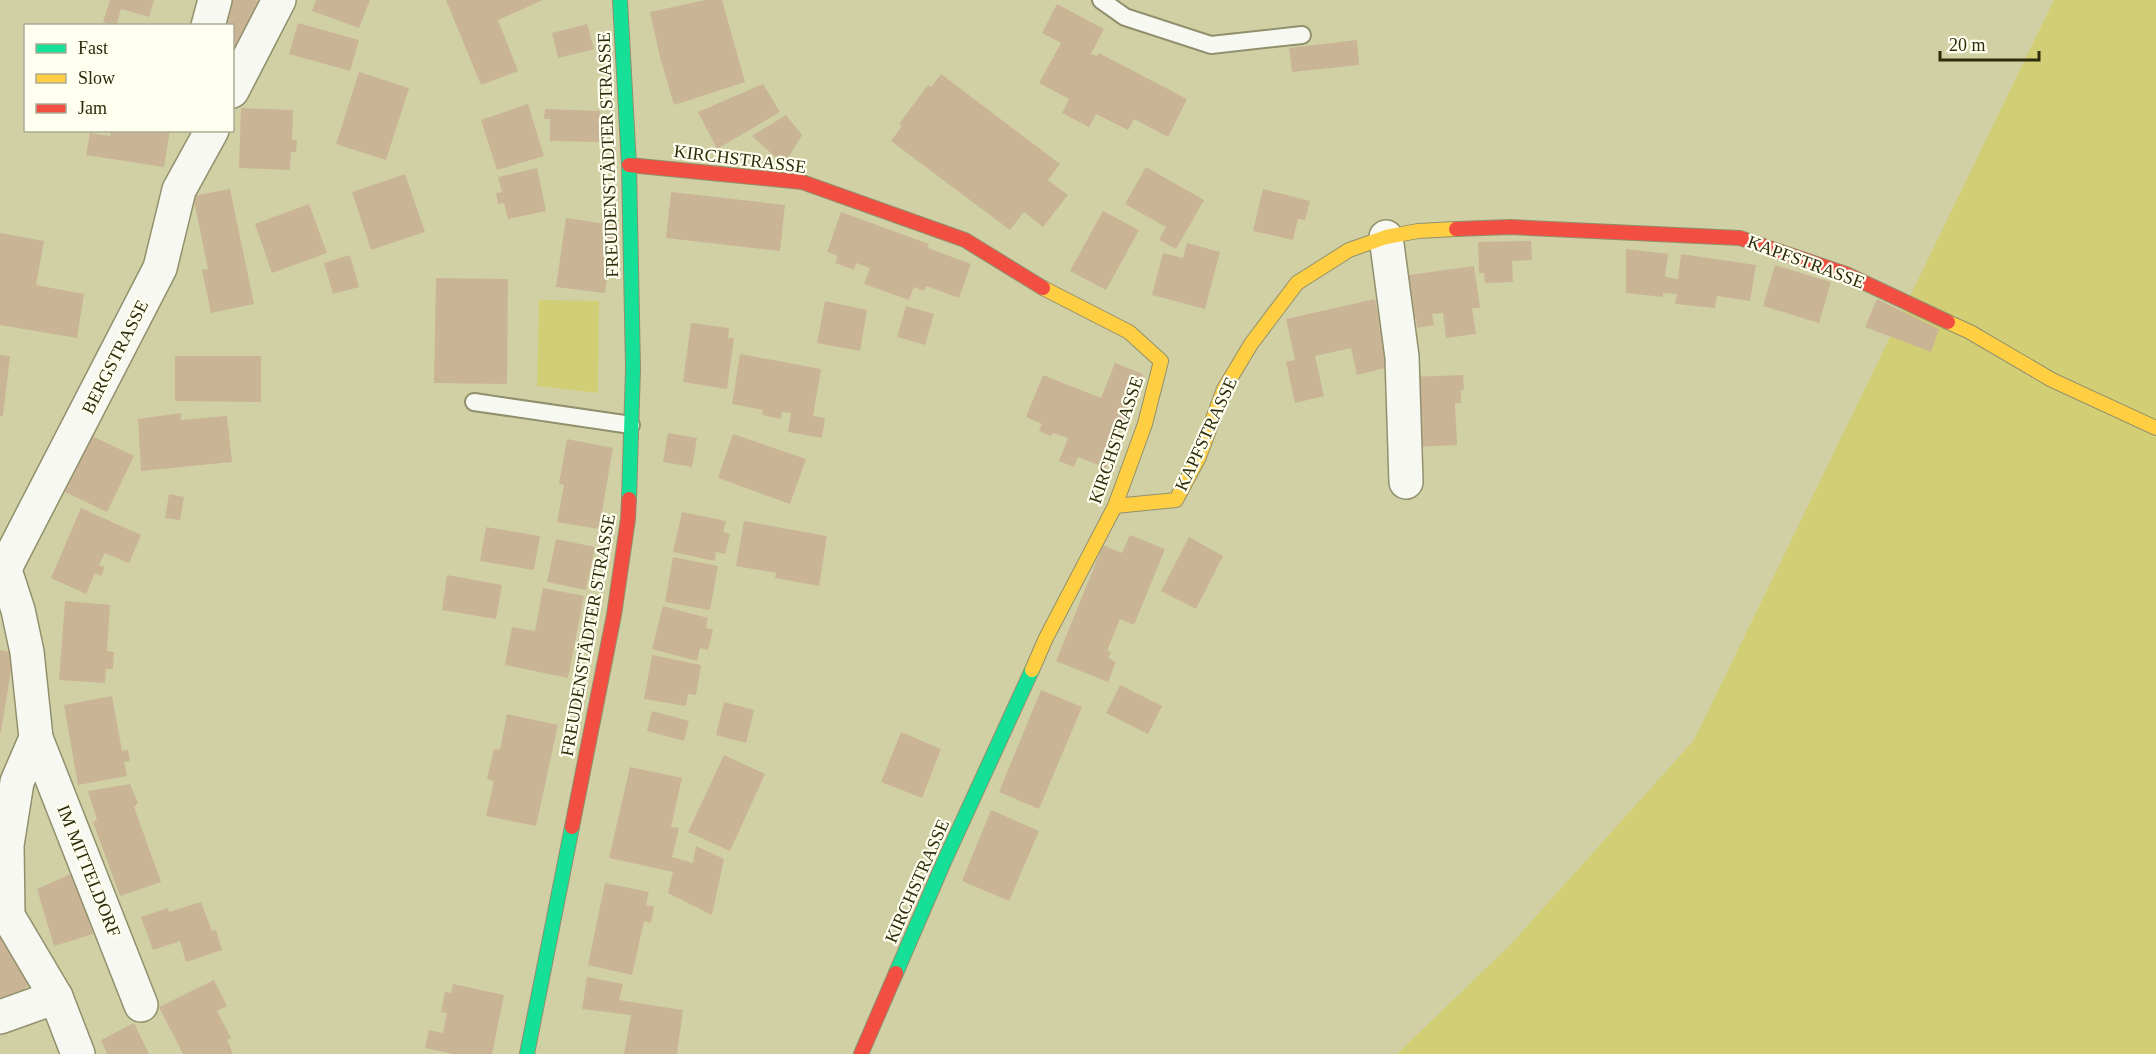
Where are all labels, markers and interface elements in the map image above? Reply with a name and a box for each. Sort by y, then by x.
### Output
legend [24,24,234,132]
scale bar [1940,24,2039,62]
street label: FREUDENSTÄDTER STRASSE [594,32,622,278]
text: 20 m [1949,35,1986,55]
text: Fast [78,38,108,58]
text: Slow [78,68,115,88]
text: Jam [78,98,107,118]
street label: KIRCHSTRASSE [673,141,807,177]
street label: KAPFSTRASSE [1745,232,1867,292]
street label: BERGSTRASSE [78,297,152,417]
street label: KIRCHSTRASSE [1085,374,1147,506]
street label: KAPFSTRASSE [1171,374,1241,494]
street label: FREUDENSTÄDTER STRASSE [557,512,619,758]
street label: IM MITTELDORF [53,802,125,940]
street label: KIRCHSTRASSE [881,816,953,946]

